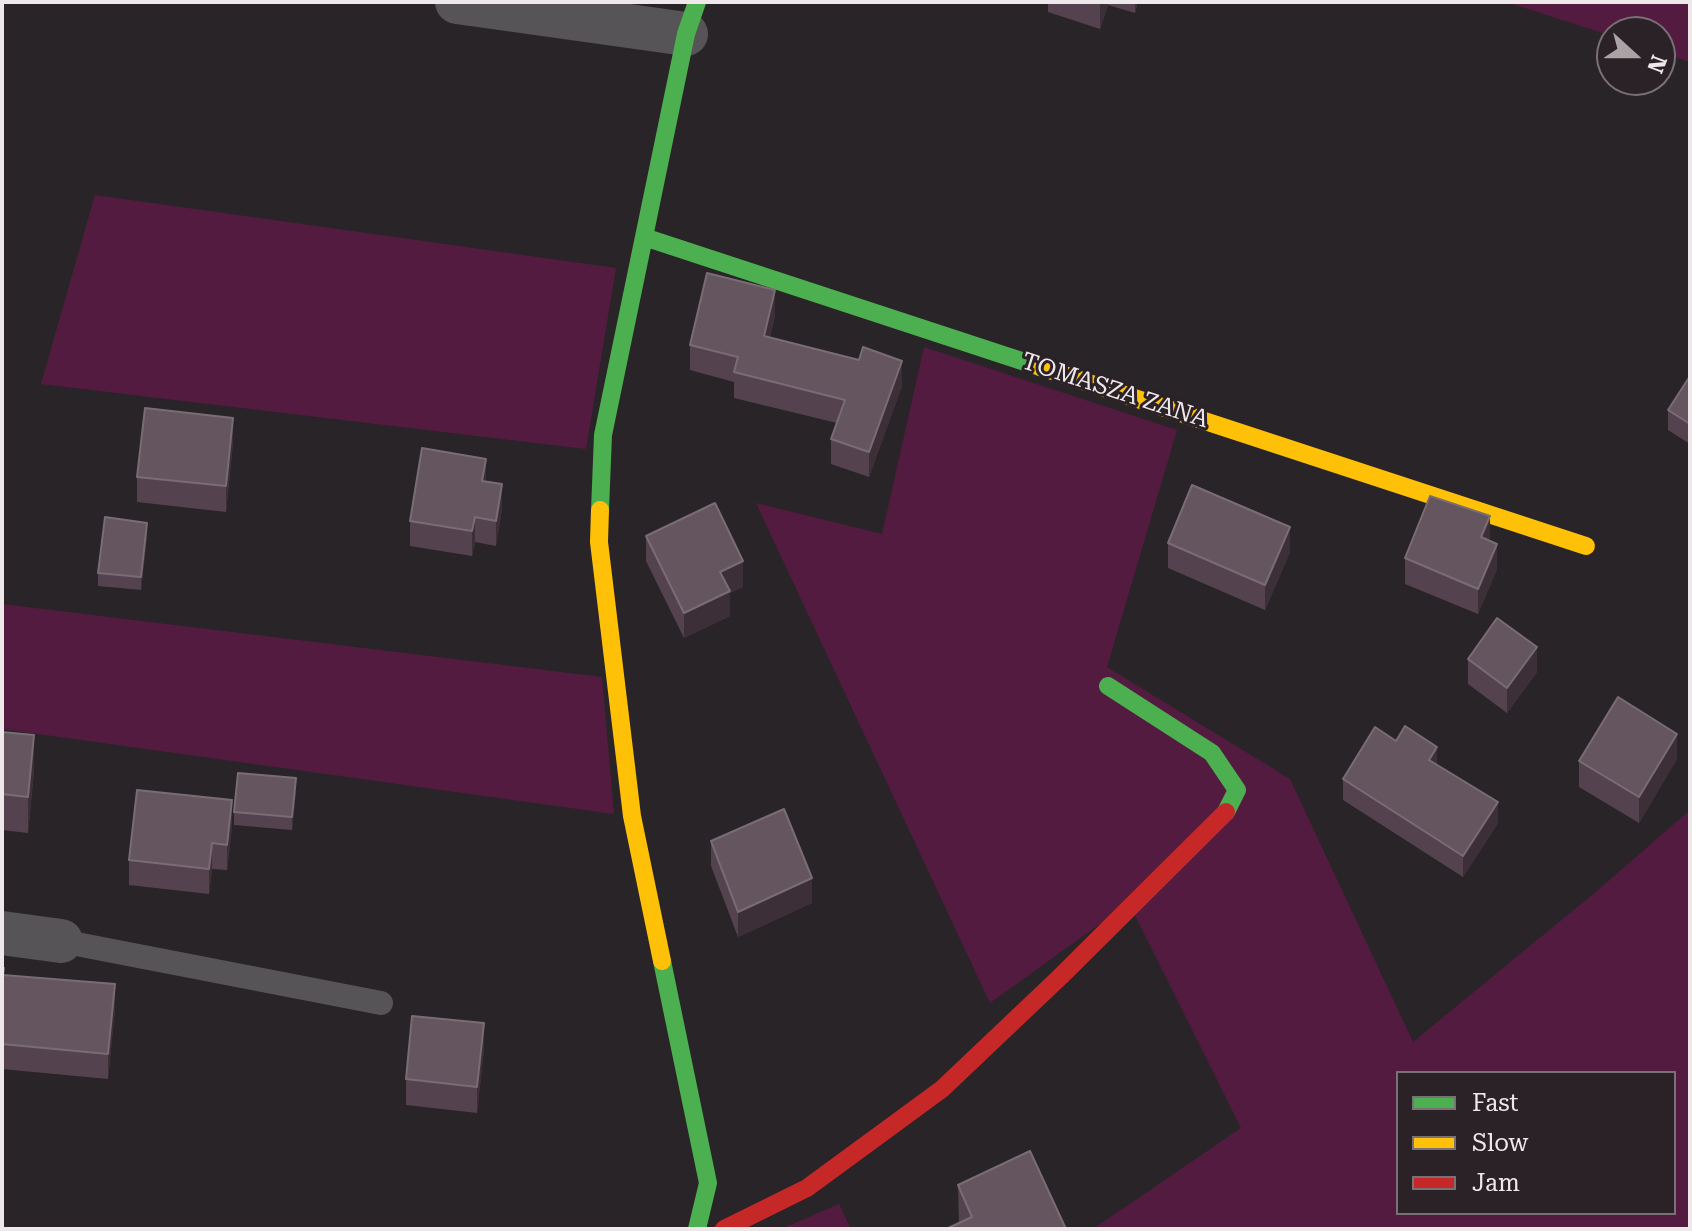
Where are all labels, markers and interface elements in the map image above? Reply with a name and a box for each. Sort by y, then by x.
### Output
north arrow [1596,16,1676,96]
text: N [1642,52,1672,76]
street label: TOMASZA ZANA [1018,347,1212,435]
legend [1396,1071,1676,1215]
text: Fast [1472,1089,1519,1117]
text: Slow [1472,1129,1528,1157]
text: Jam [1472,1169,1520,1197]

